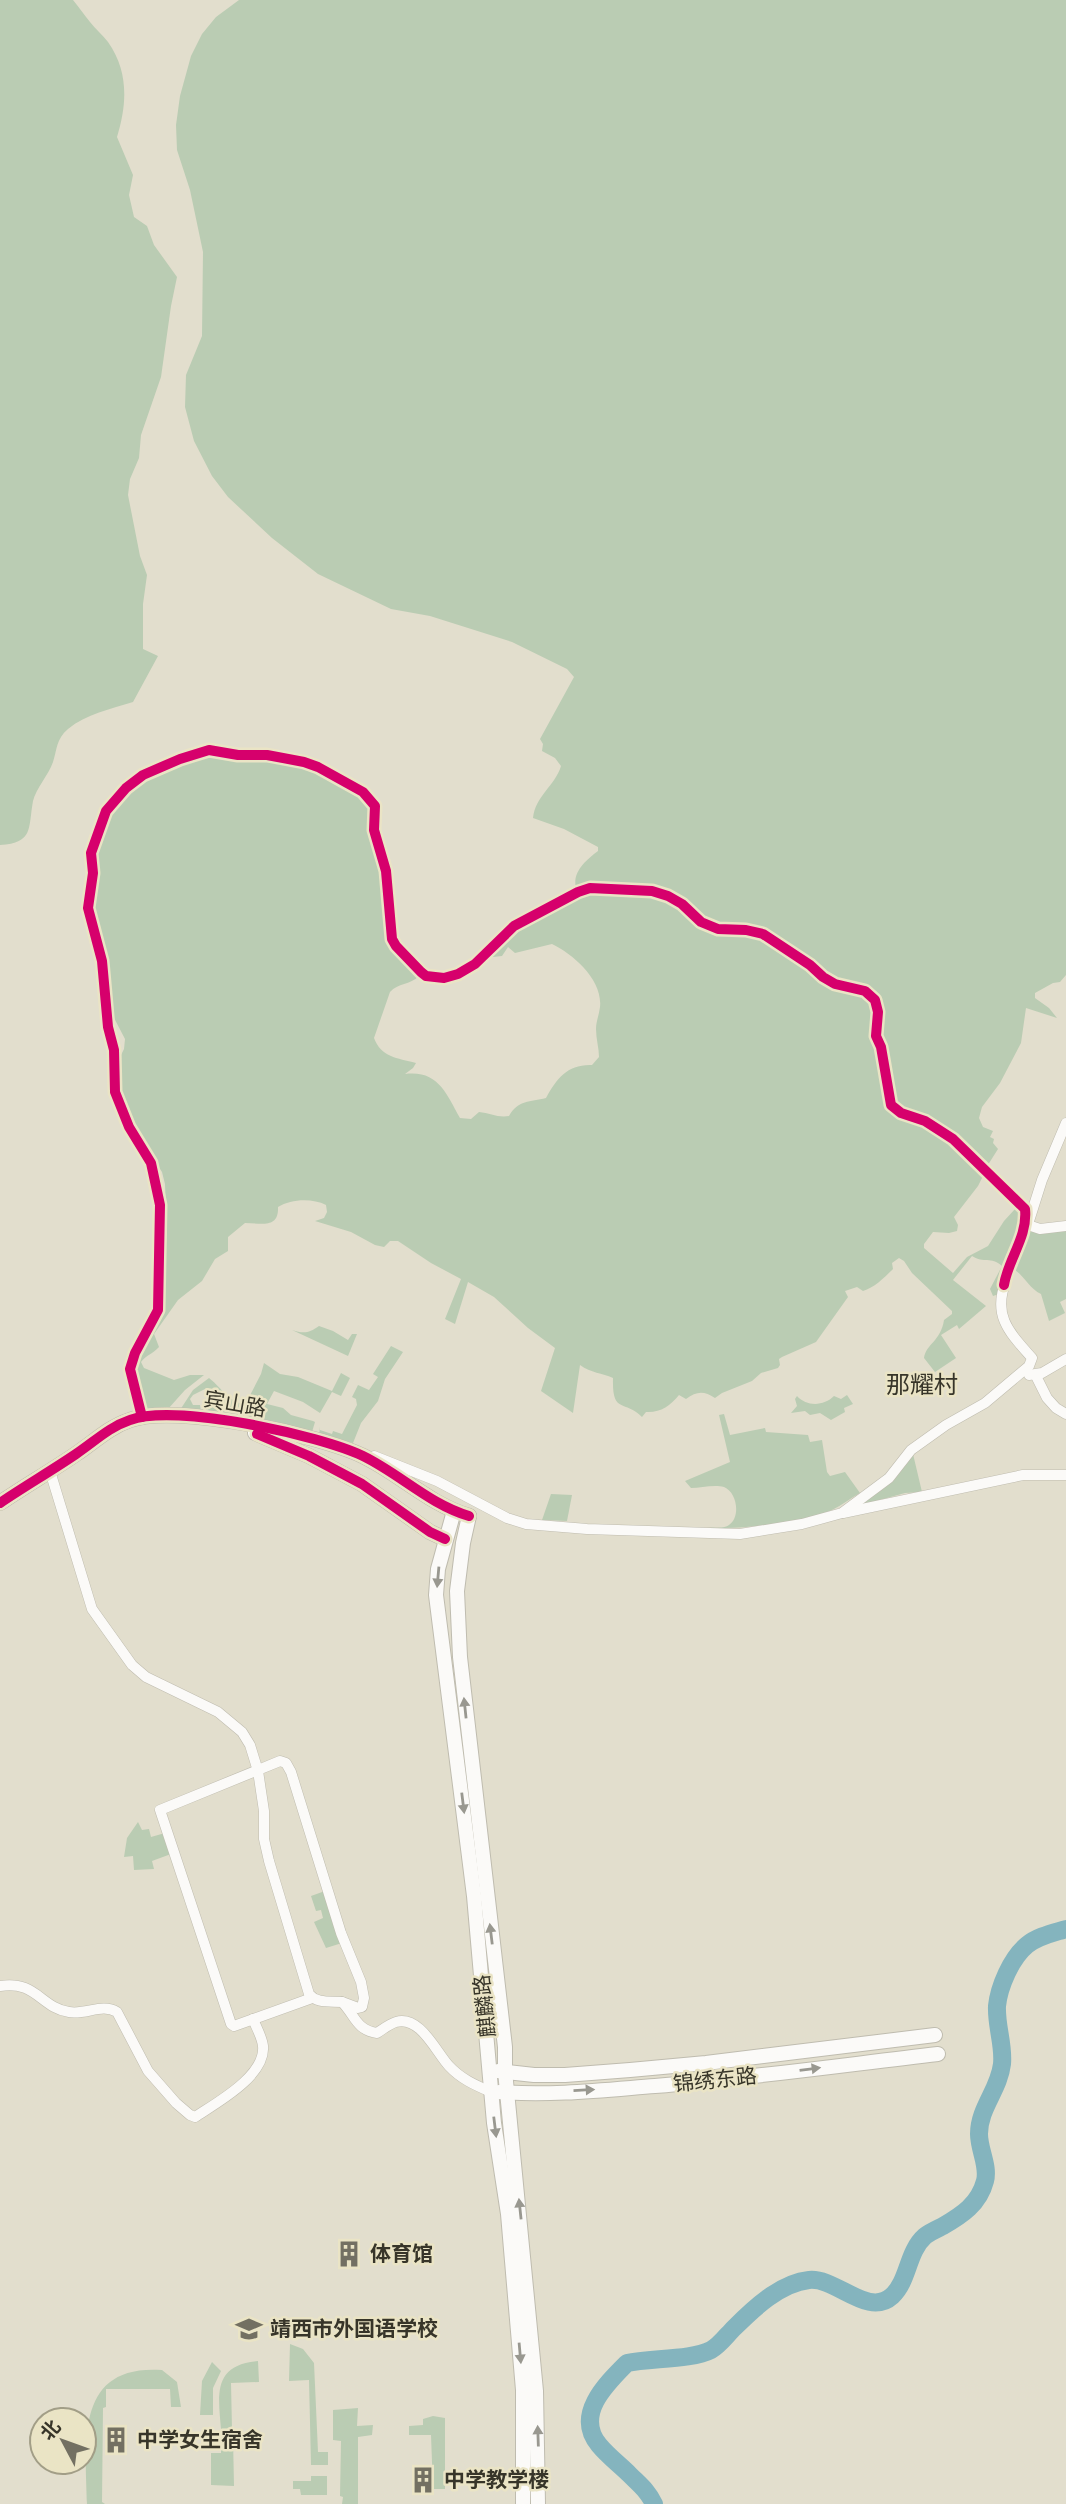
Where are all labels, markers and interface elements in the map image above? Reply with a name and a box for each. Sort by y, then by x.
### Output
district label: 那耀村 [886,1372,958,1398]
street label: 宾山路 [202,1388,268,1420]
one-way arrow [432,1567,443,1589]
one-way arrow [460,1697,471,1719]
one-way arrow [457,1792,468,1814]
one-way arrow [486,1923,497,1945]
street label: 麒麟路 [471,1974,499,2038]
one-way arrow [799,2064,821,2075]
street label: 锦绣东路 [672,2065,758,2095]
one-way arrow [573,2085,595,2096]
one-way arrow [489,2116,500,2138]
one-way arrow [514,2198,525,2220]
building icon: 体育馆 [334,2239,364,2269]
place label: 体育馆 [370,2242,433,2265]
school or university icon: 靖西市外国语学校 [234,2314,264,2344]
place label: 靖西市外国语学校 [270,2317,438,2340]
one-way arrow [515,2342,526,2364]
north arrow [28,2406,98,2476]
text: 北 [37,2417,65,2444]
building icon: 中学女生宿舍 [101,2425,131,2455]
one-way arrow [532,2425,543,2447]
place label: 中学女生宿舍 [137,2428,263,2451]
building icon: 中学教学楼 [408,2465,438,2495]
place label: 中学教学楼 [444,2469,549,2491]

